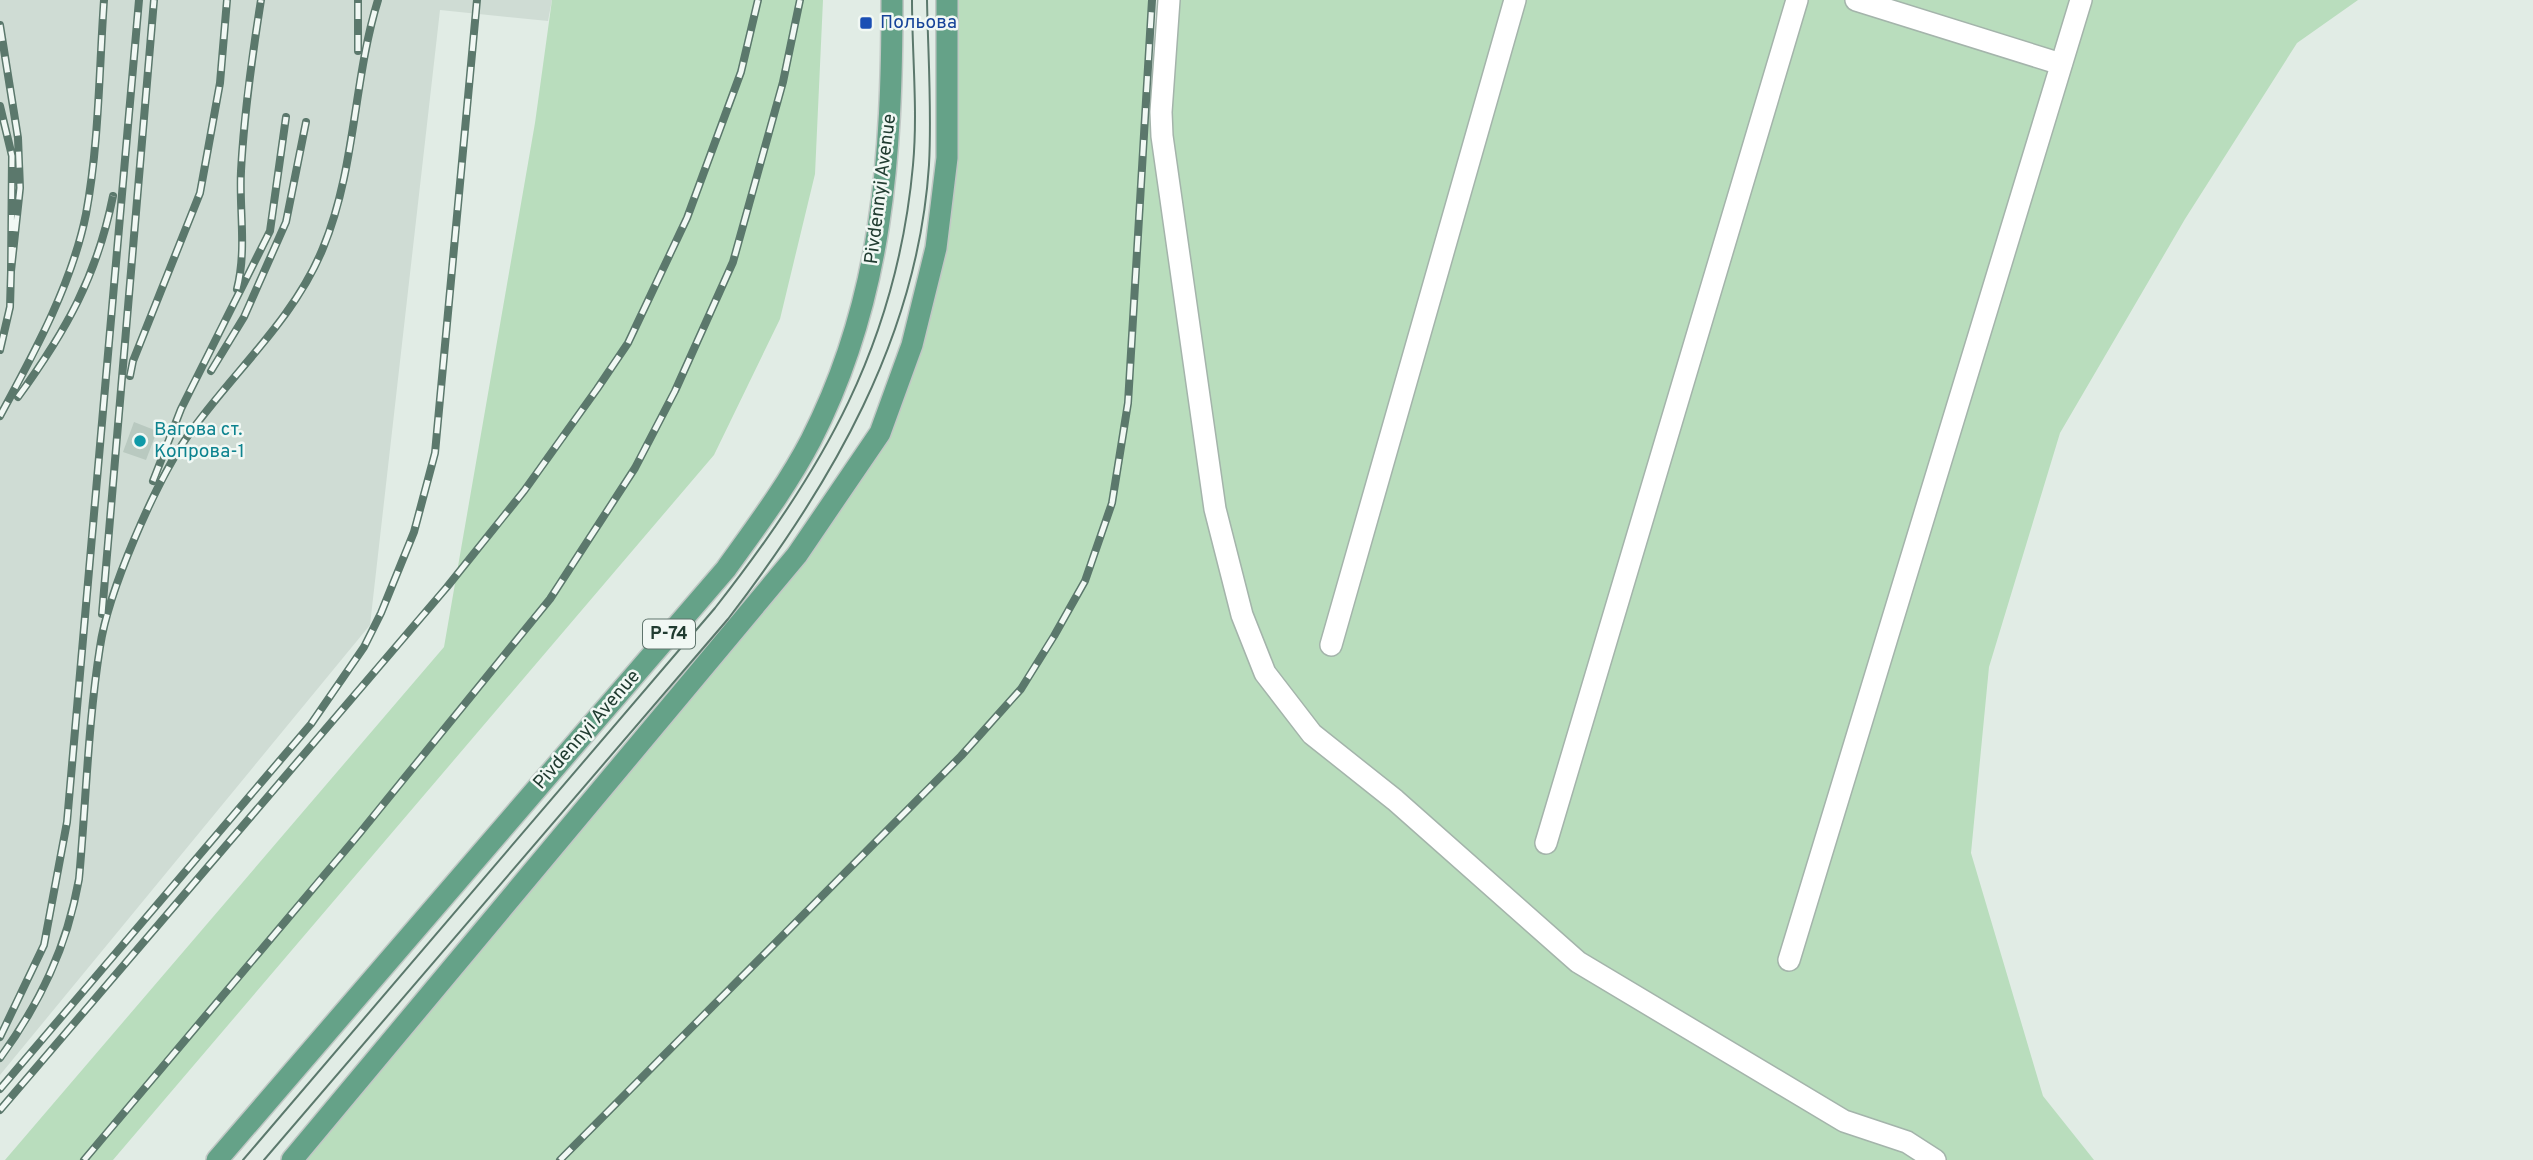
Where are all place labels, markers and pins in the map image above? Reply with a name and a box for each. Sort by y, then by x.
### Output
place label: Польова [880,11,957,35]
marker: Польова [858,15,874,31]
place label: Вагова ст. Копрова-1 [154,418,245,464]
marker: Вагова ст. Копрова-1 [132,433,148,449]

